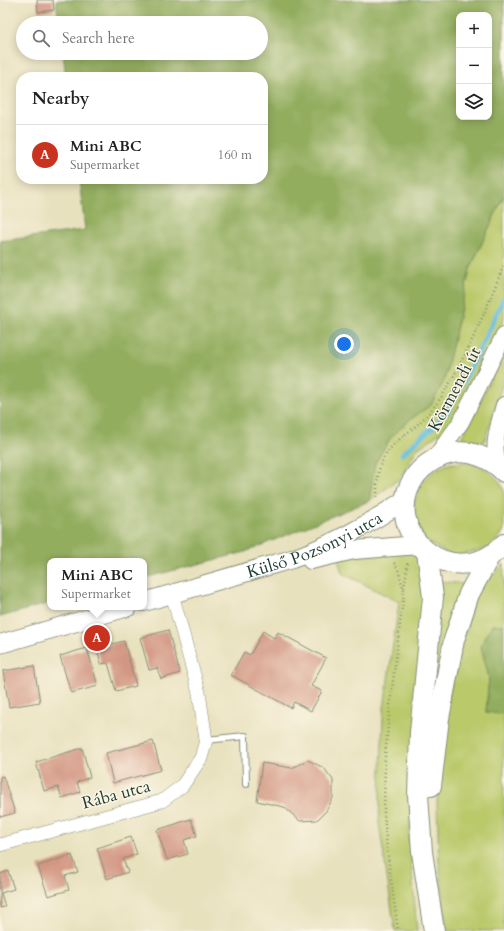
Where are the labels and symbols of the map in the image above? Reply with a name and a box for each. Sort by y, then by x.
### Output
your location [334,334,354,354]
street label: Körmendi út [422,342,487,436]
street label: Külső Pozsonyi utca [244,506,387,584]
pin: A [84,623,110,653]
street label: Rába utca [79,774,154,815]

